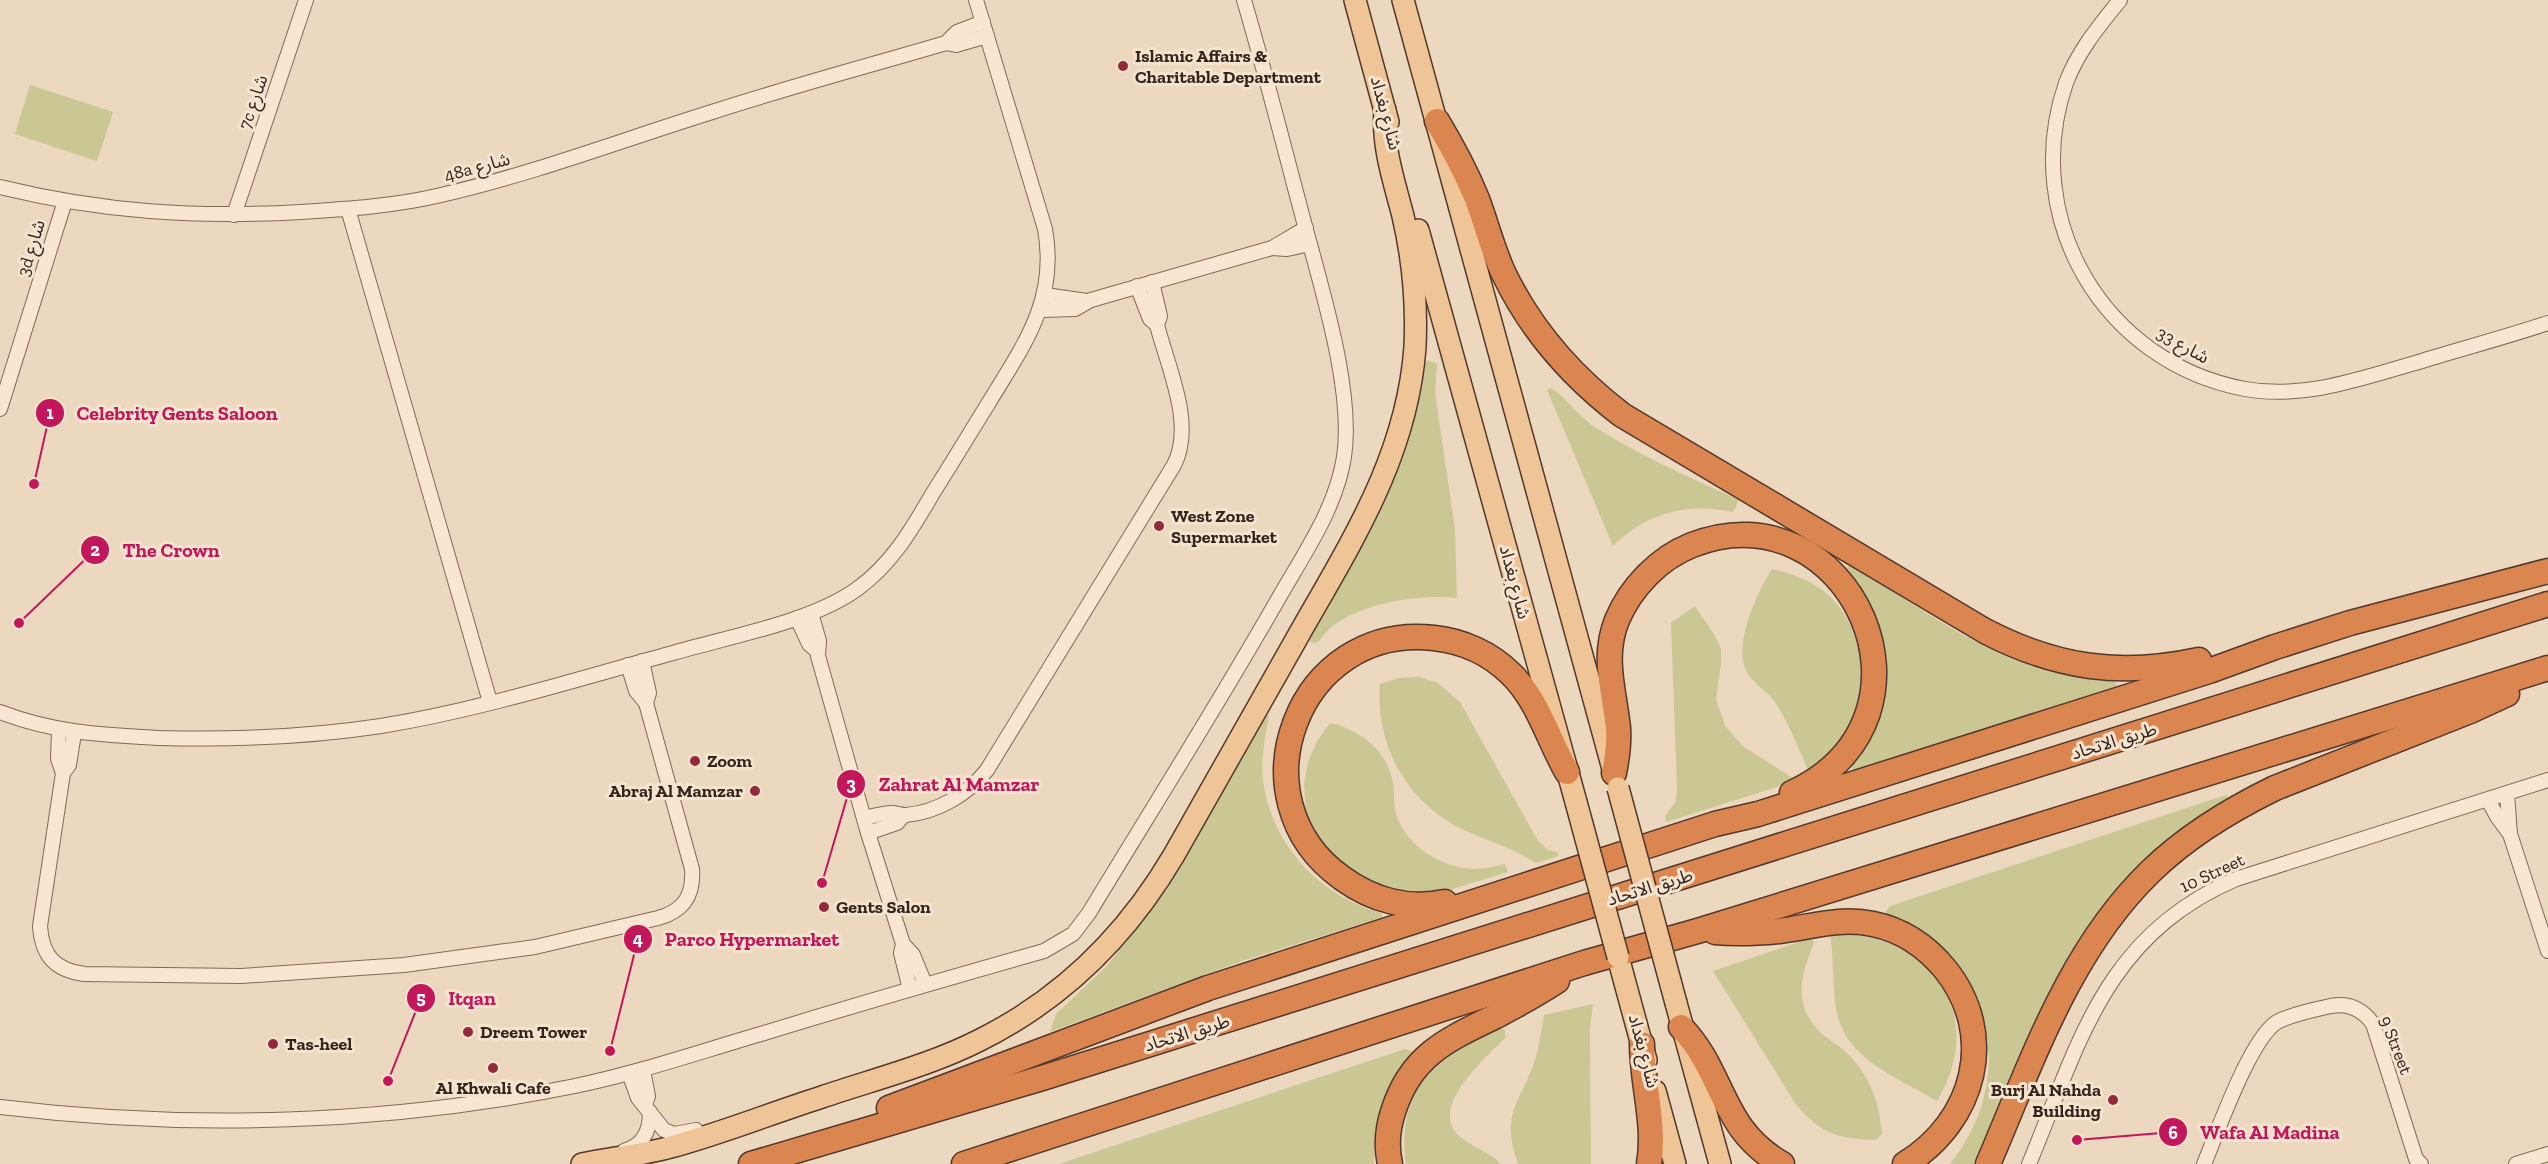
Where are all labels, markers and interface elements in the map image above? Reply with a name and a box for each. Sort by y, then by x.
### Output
place label: Islamic Affairs & Charitable Department [1135,45,1322,88]
marker: Islamic Affairs & Charitable Department [1116,59,1130,73]
street label: 7c شارع [233,72,275,133]
street label: شارع بغداد [1363,74,1406,153]
street label: 48a شارع [442,148,513,189]
street label: 3d شارع [12,217,53,280]
street label: شارع 33 [2151,322,2213,371]
callout: Celebrity Gents Saloon [35,394,290,432]
text: Celebrity Gents Saloon [76,401,278,425]
text: 1 [46,402,54,424]
place label: West Zone Supermarket [1171,505,1278,548]
marker: West Zone Supermarket [1152,519,1166,533]
callout: The Crown [80,531,231,569]
text: The Crown [122,538,220,562]
text: 2 [90,539,100,561]
street label: شارع بغداد [1492,543,1535,622]
street label: طريق الاتحاد [2069,718,2159,764]
place label: Zoom [707,750,752,772]
marker: Zoom [688,754,702,768]
callout: Zahrat Al Mamzar [836,765,1051,803]
text: Zahrat Al Mamzar [879,772,1040,796]
text: 3 [846,773,856,795]
place label: Abraj Al Mamzar [609,780,743,802]
marker: Abraj Al Mamzar [748,784,762,798]
street label: 10 Street [2176,848,2248,898]
street label: طريق الاتحاد [1605,864,1695,910]
place label: Gents Salon [836,896,931,918]
marker: Gents Salon [817,900,831,914]
callout: Parco Hypermarket [623,920,851,958]
text: Parco Hypermarket [665,927,840,951]
text: 4 [633,928,643,950]
callout: Itqan [406,979,508,1017]
text: Itqan [448,986,496,1010]
text: 5 [416,987,426,1009]
street label: طريق الاتحاد [1142,1010,1232,1056]
street label: شارع بغداد [1621,1012,1664,1091]
street label: 9 Street [2375,1013,2417,1078]
place label: Dreem Tower [480,1021,587,1043]
marker: Dreem Tower [461,1025,475,1039]
place label: Tas-heel [285,1033,352,1055]
marker: Tas-heel [266,1037,280,1051]
marker: Al Khwali Cafe [486,1061,500,1075]
place label: Al Khwali Cafe [435,1077,551,1099]
place label: Burj Al Nahda Building [1991,1079,2101,1122]
marker: Burj Al Nahda Building [2106,1093,2120,1107]
callout: Wafa Al Madina [2158,1113,2352,1151]
text: Wafa Al Madina [2200,1120,2340,1144]
text: 6 [2168,1122,2178,1144]

